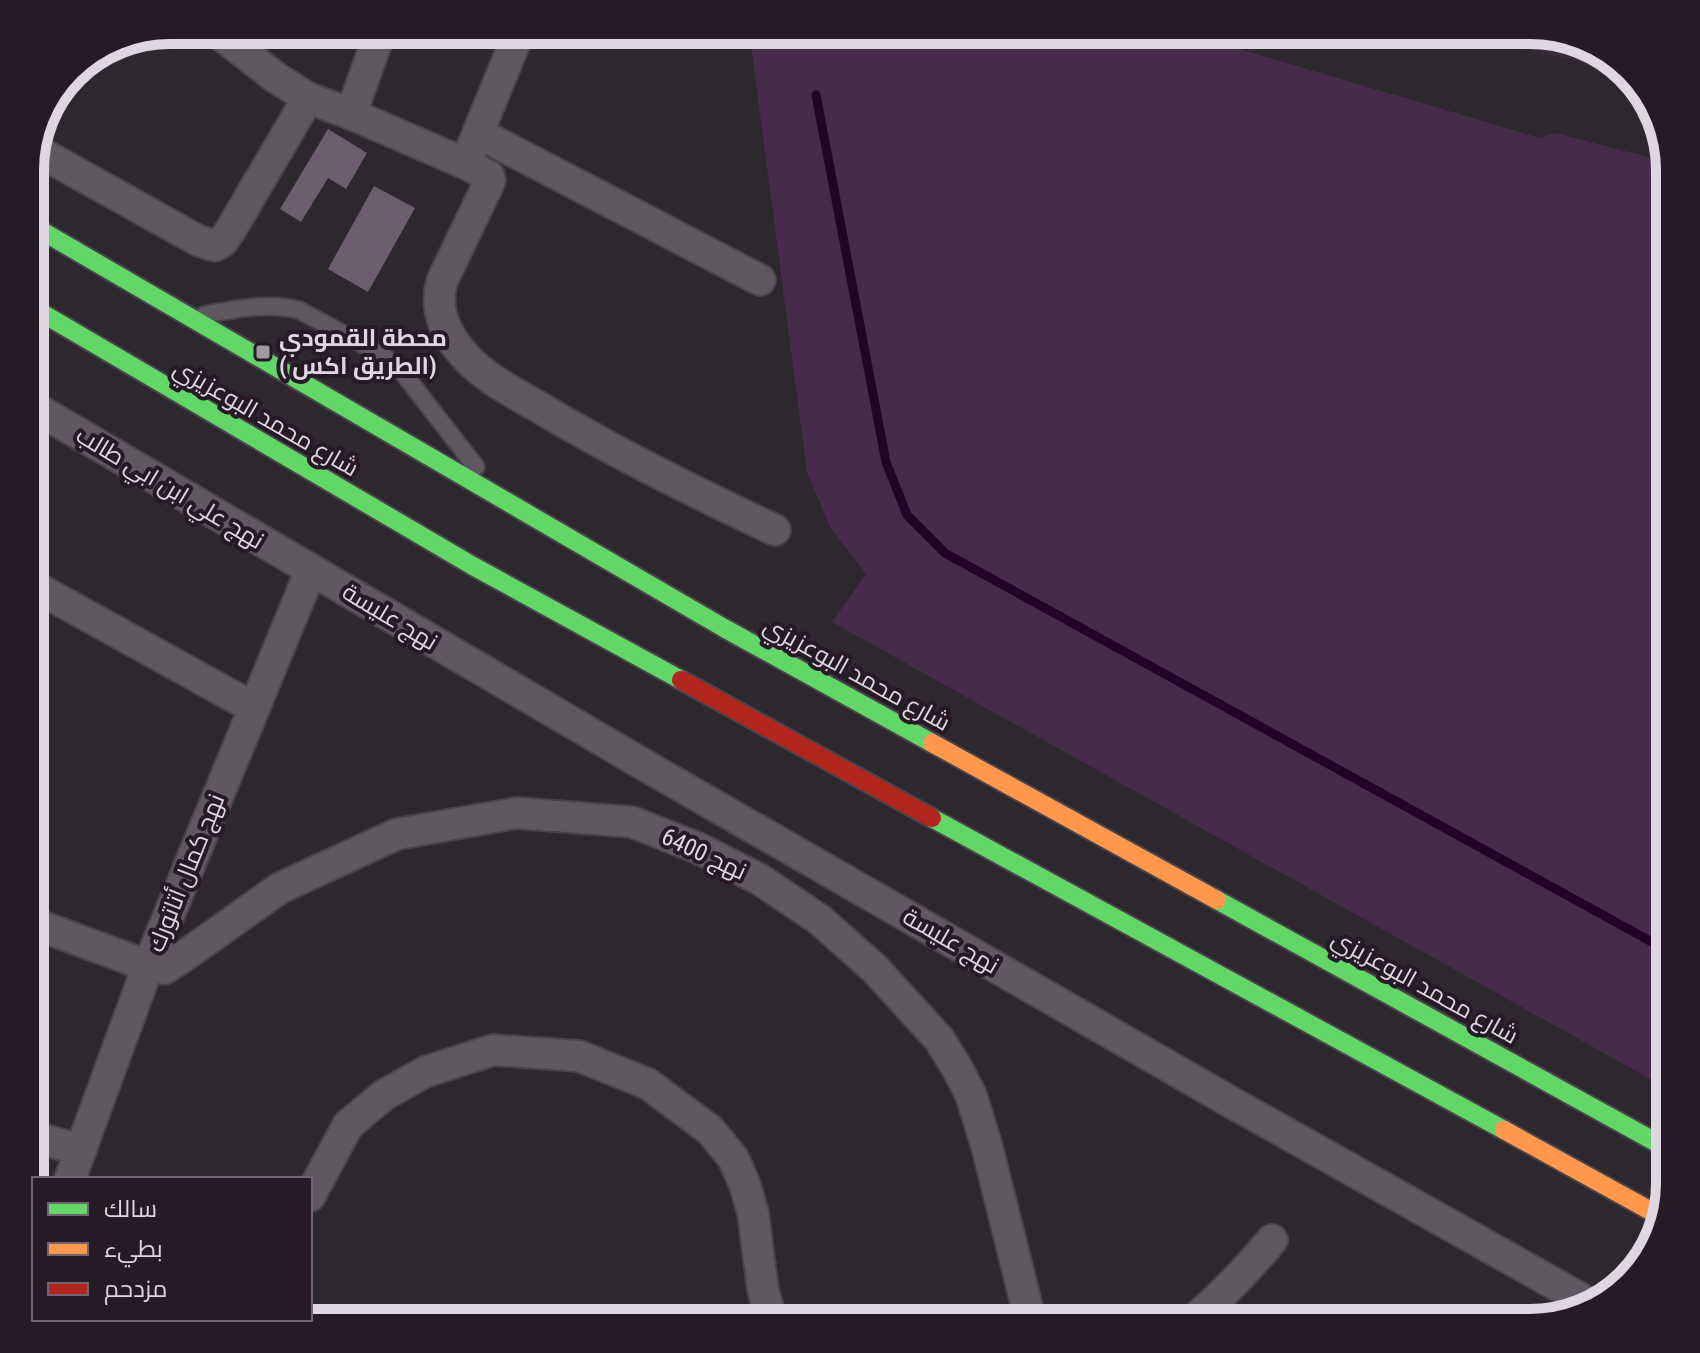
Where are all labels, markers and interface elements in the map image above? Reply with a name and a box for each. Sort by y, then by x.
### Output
place label: محطة القمودي ( الطريق اكس) [279,324,447,380]
marker: محطة القمودي ( الطريق اكس) [254,343,272,361]
street label: شارع محمد البوعزيزي [167,354,363,486]
street label: نهج علي ابن ابي طالب [69,421,269,559]
street label: نهج عليسة [336,578,443,658]
street label: شارع محمد البوعزيزي [757,611,955,740]
street label: نهج كمال أتاتورك [140,789,232,957]
street label: نهج 6400 [656,822,751,888]
street label: نهج عليسة [897,902,1004,981]
street label: شارع محمد البوعزيزي [1325,924,1523,1053]
legend [32,1177,312,1321]
text: سالك [104,1195,157,1223]
text: بطيء [104,1235,163,1268]
text: مزدحم [104,1275,167,1305]

